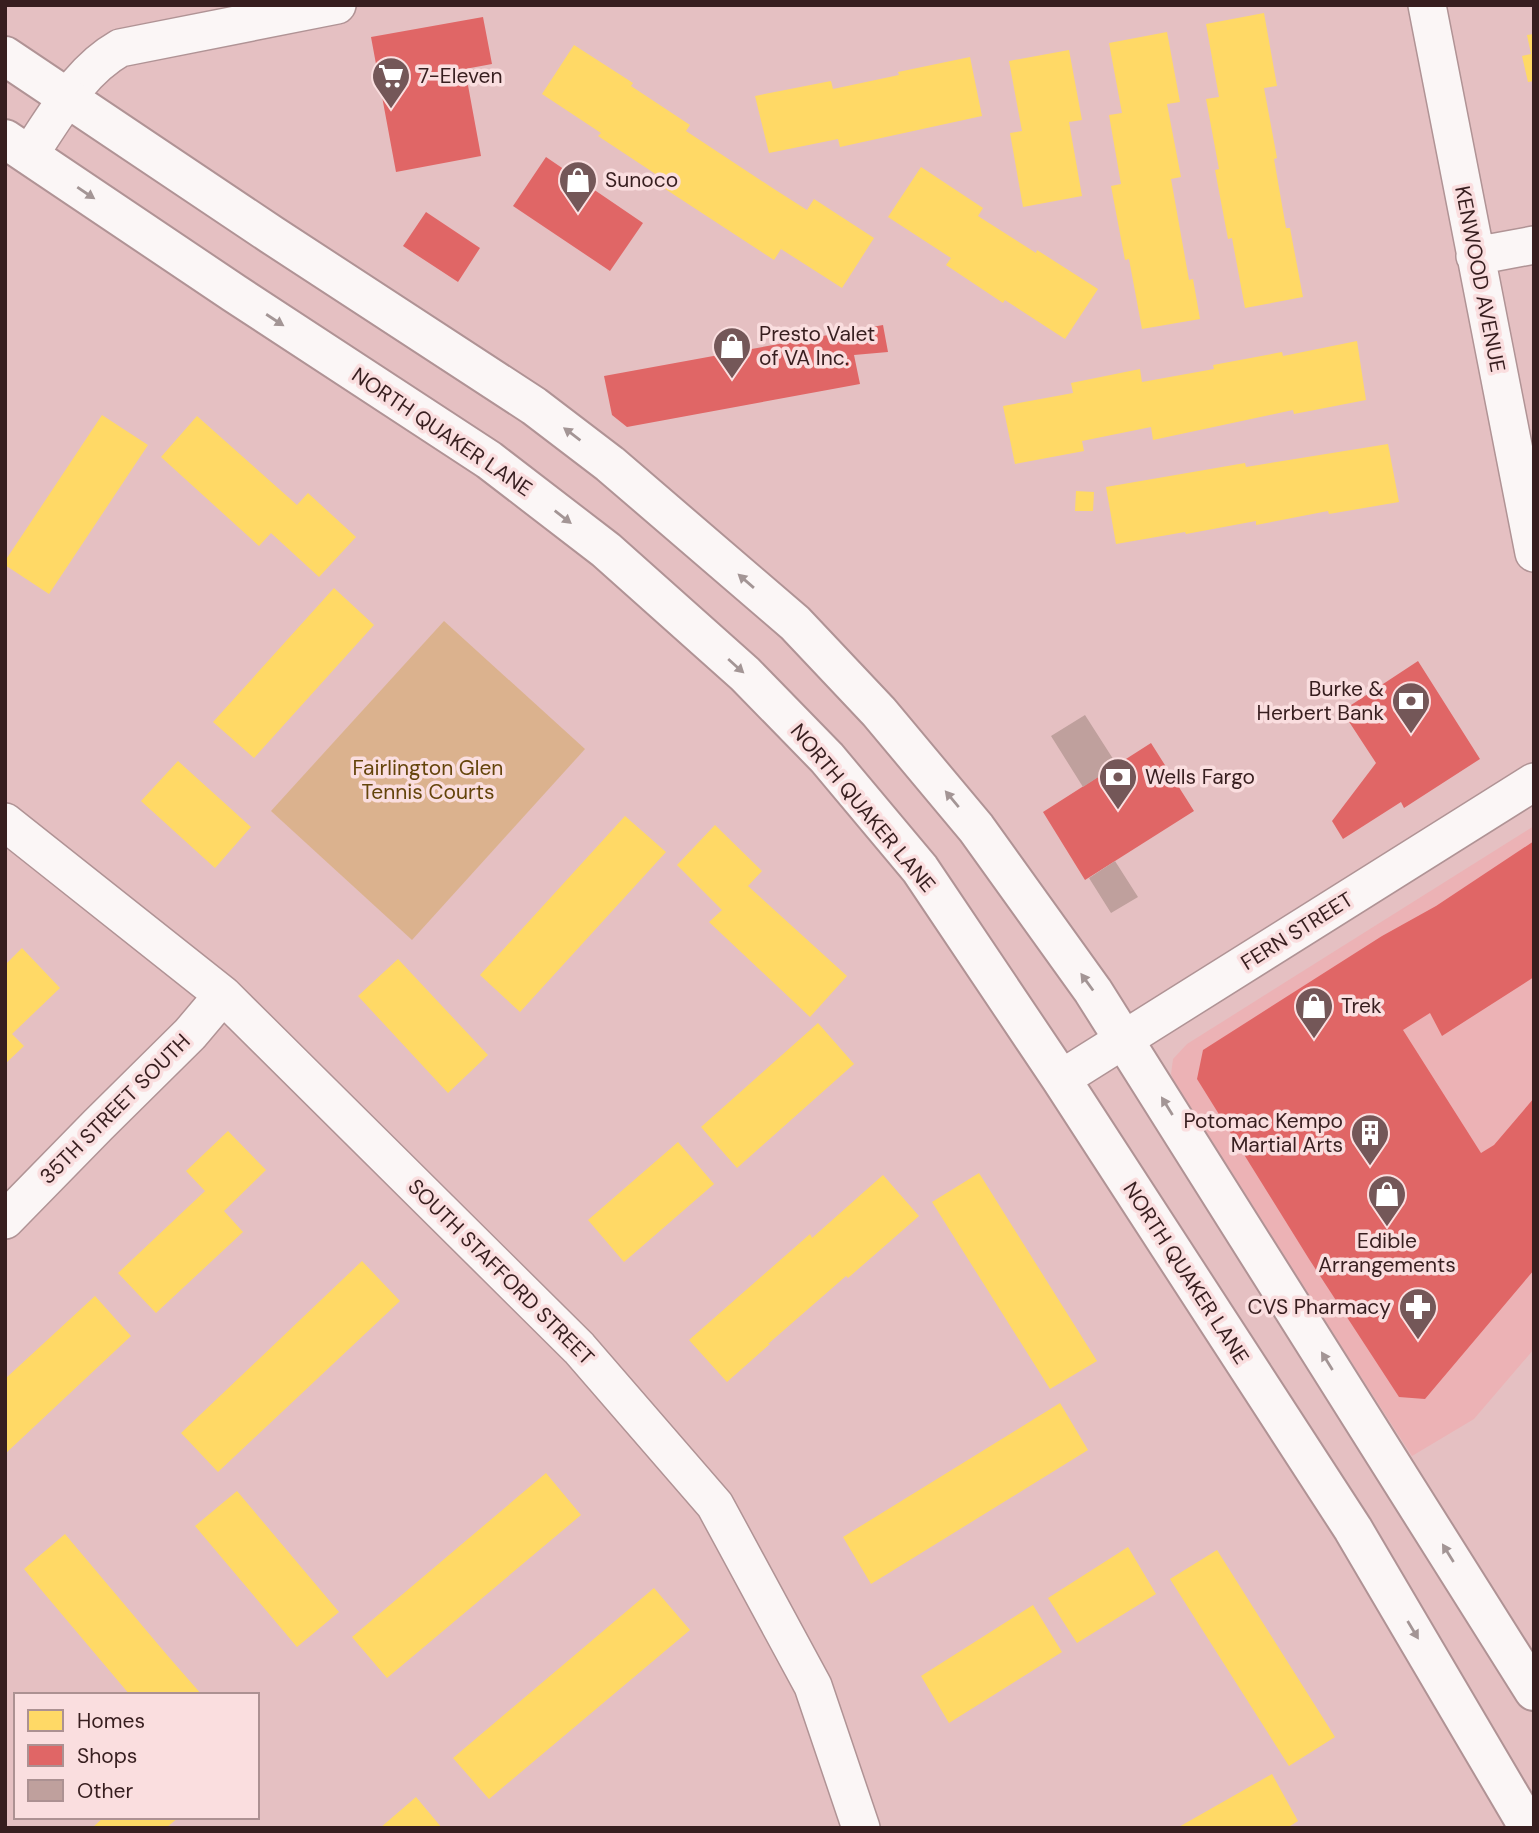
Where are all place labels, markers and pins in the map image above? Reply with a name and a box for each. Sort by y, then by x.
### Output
supermarket icon: 7-Eleven [370,55,412,110]
place label: 7-Eleven [418,62,502,90]
shop icon: Sunoco [557,159,599,214]
place label: Sunoco [605,166,678,194]
place label: Presto Valet of VA Inc. [759,320,875,372]
shop icon: Presto Valet of VA Inc. [711,325,753,380]
place label: Burke & Herbert Bank [1257,675,1384,727]
bank icon: Burke & Herbert Bank [1390,680,1432,735]
bank icon: Wells Fargo [1097,756,1139,811]
place label: Wells Fargo [1145,763,1255,791]
shop icon: Trek [1293,985,1335,1040]
place label: Trek [1341,992,1382,1020]
place label: Potomac Kempo Martial Arts [1183,1107,1343,1159]
building icon: Potomac Kempo Martial Arts [1349,1112,1391,1167]
shop icon: Edible Arrangements [1366,1173,1408,1228]
place label: Edible Arrangements [1318,1227,1456,1279]
pharmacy icon: CVS Pharmacy [1397,1286,1439,1341]
place label: CVS Pharmacy [1247,1293,1391,1321]

